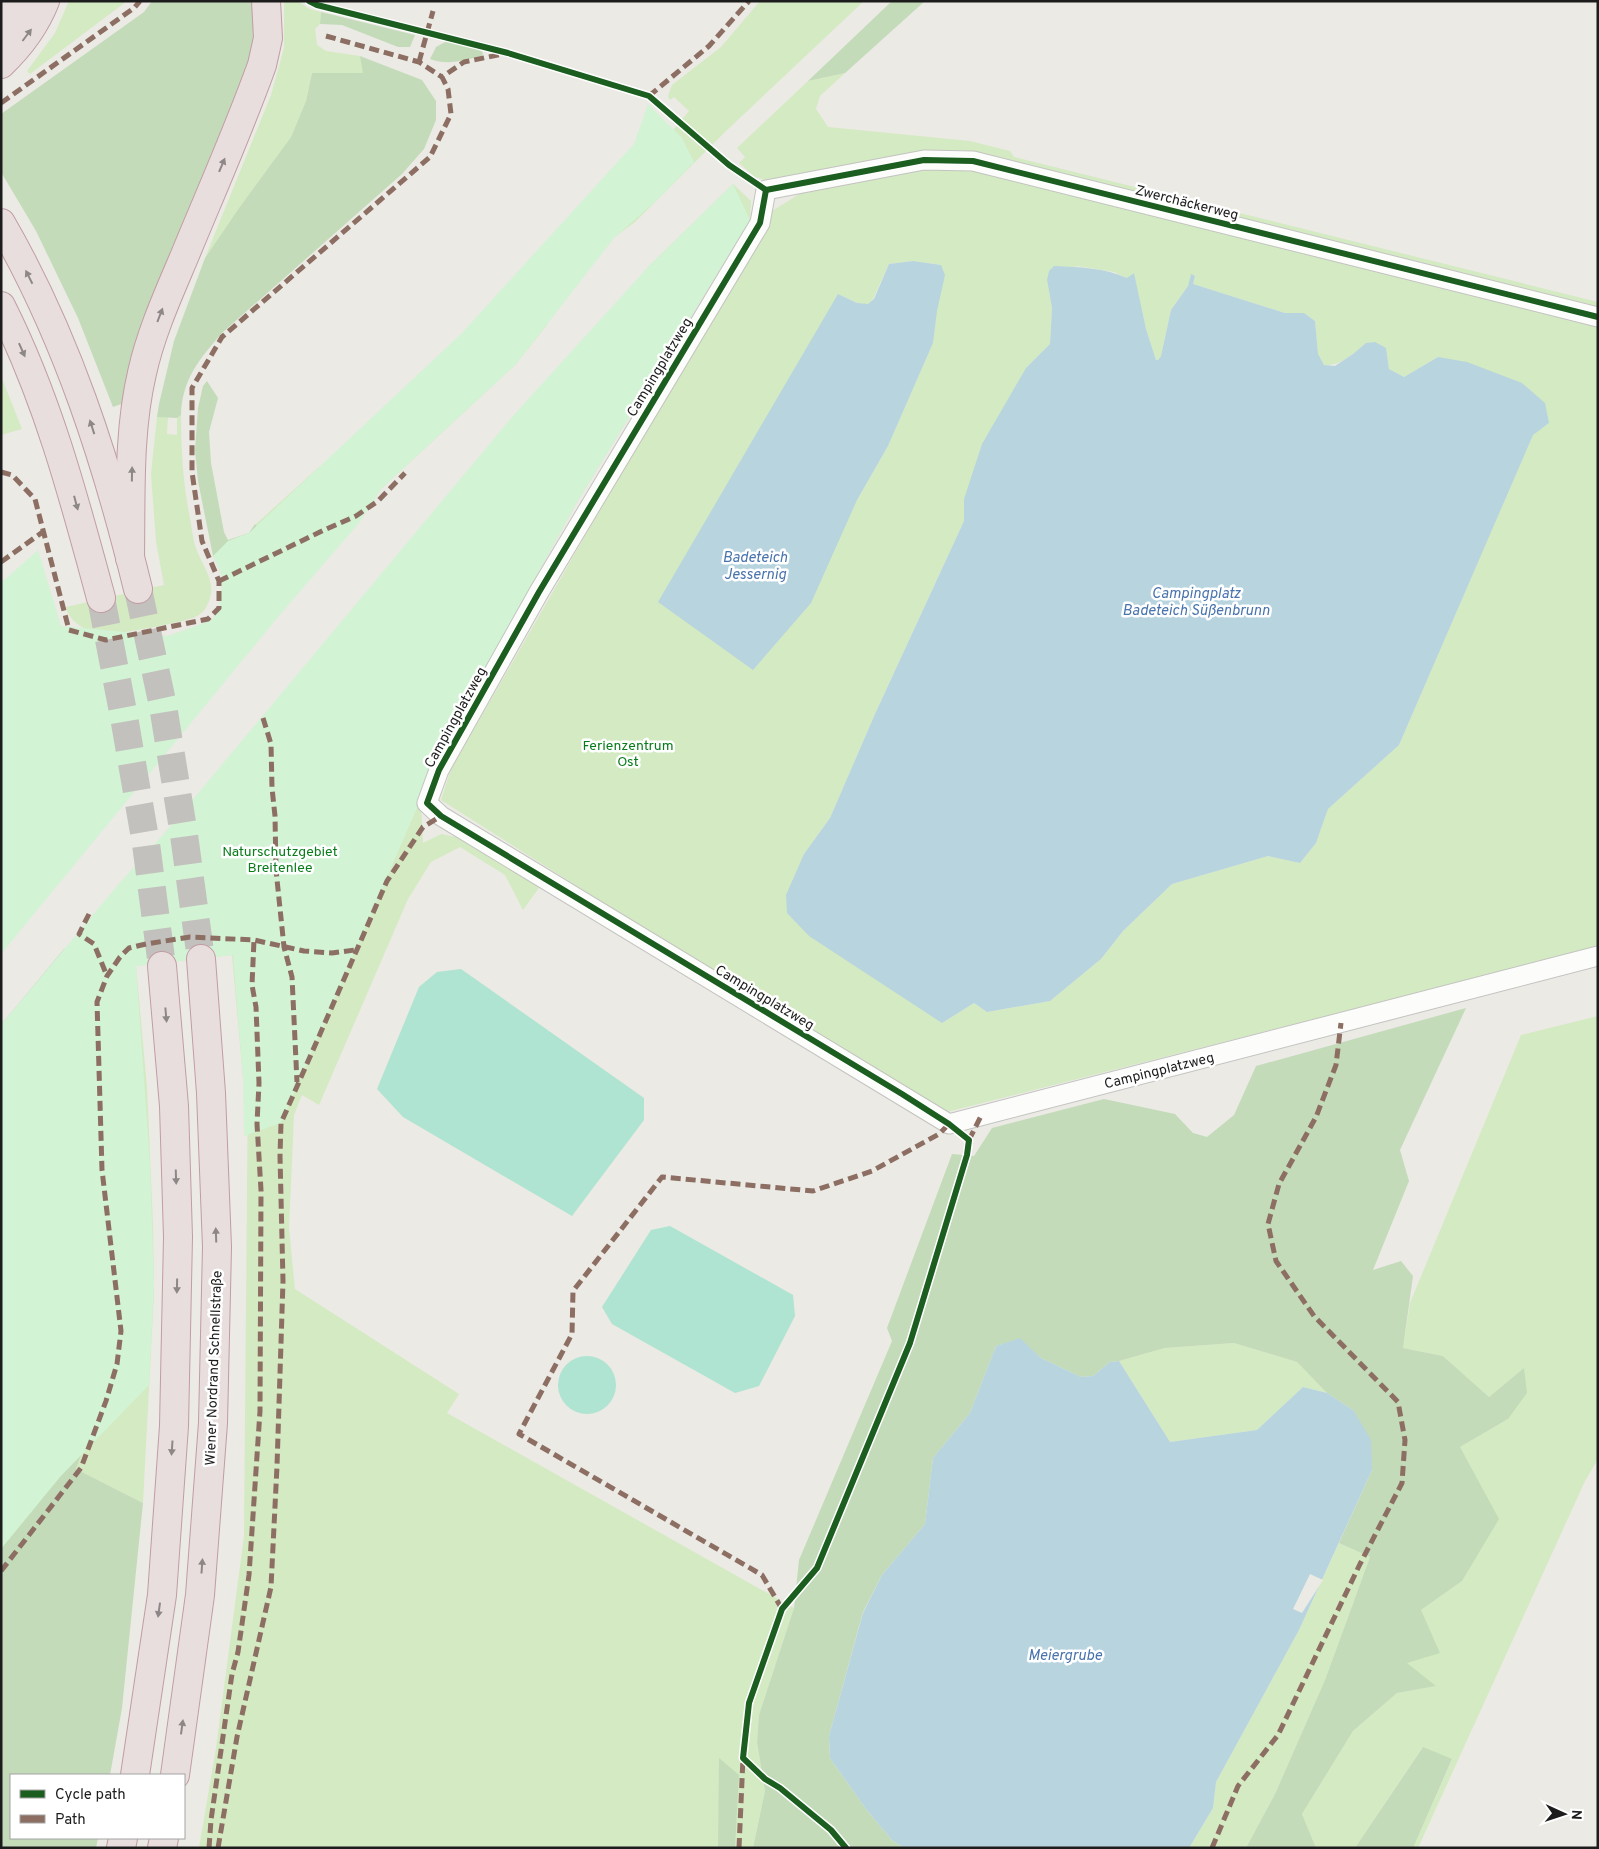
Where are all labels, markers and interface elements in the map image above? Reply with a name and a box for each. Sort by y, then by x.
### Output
one-way arrow [21,29,32,42]
one-way arrow [218,157,226,172]
street label: Zwerchäckerweg [1133,182,1240,225]
one-way arrow [25,270,33,284]
one-way arrow [157,308,165,322]
street label: Campingplatzweg [624,315,697,420]
one-way arrow [18,343,26,357]
one-way arrow [88,419,96,434]
one-way arrow [128,466,136,482]
one-way arrow [72,496,80,511]
water label: Badeteich Jessernig [723,549,787,585]
water label: Campingplatz Badeteich Süßenbrunn [1122,585,1270,621]
street label: Campingplatzweg [422,664,491,771]
park label: Ferienzentrum Ost [582,738,674,771]
park label: Naturschutzgebiet Breitenlee [222,844,338,877]
street label: Campingplatzweg [712,962,817,1035]
one-way arrow [162,1007,170,1023]
street label: Campingplatzweg [1103,1050,1216,1093]
one-way arrow [172,1169,180,1185]
one-way arrow [212,1226,220,1242]
street label: Wiener Nordrand Schnellstraße [203,1270,226,1466]
one-way arrow [173,1278,181,1294]
one-way arrow [168,1440,176,1456]
one-way arrow [198,1557,206,1573]
one-way arrow [155,1602,163,1618]
water label: Meiergrube [1028,1647,1102,1666]
one-way arrow [178,1719,186,1735]
legend [10,1774,185,1839]
text: Cycle path [55,1786,126,1805]
north arrow [1539,1789,1589,1839]
text: N [1567,1809,1584,1820]
text: Path [55,1811,86,1830]

